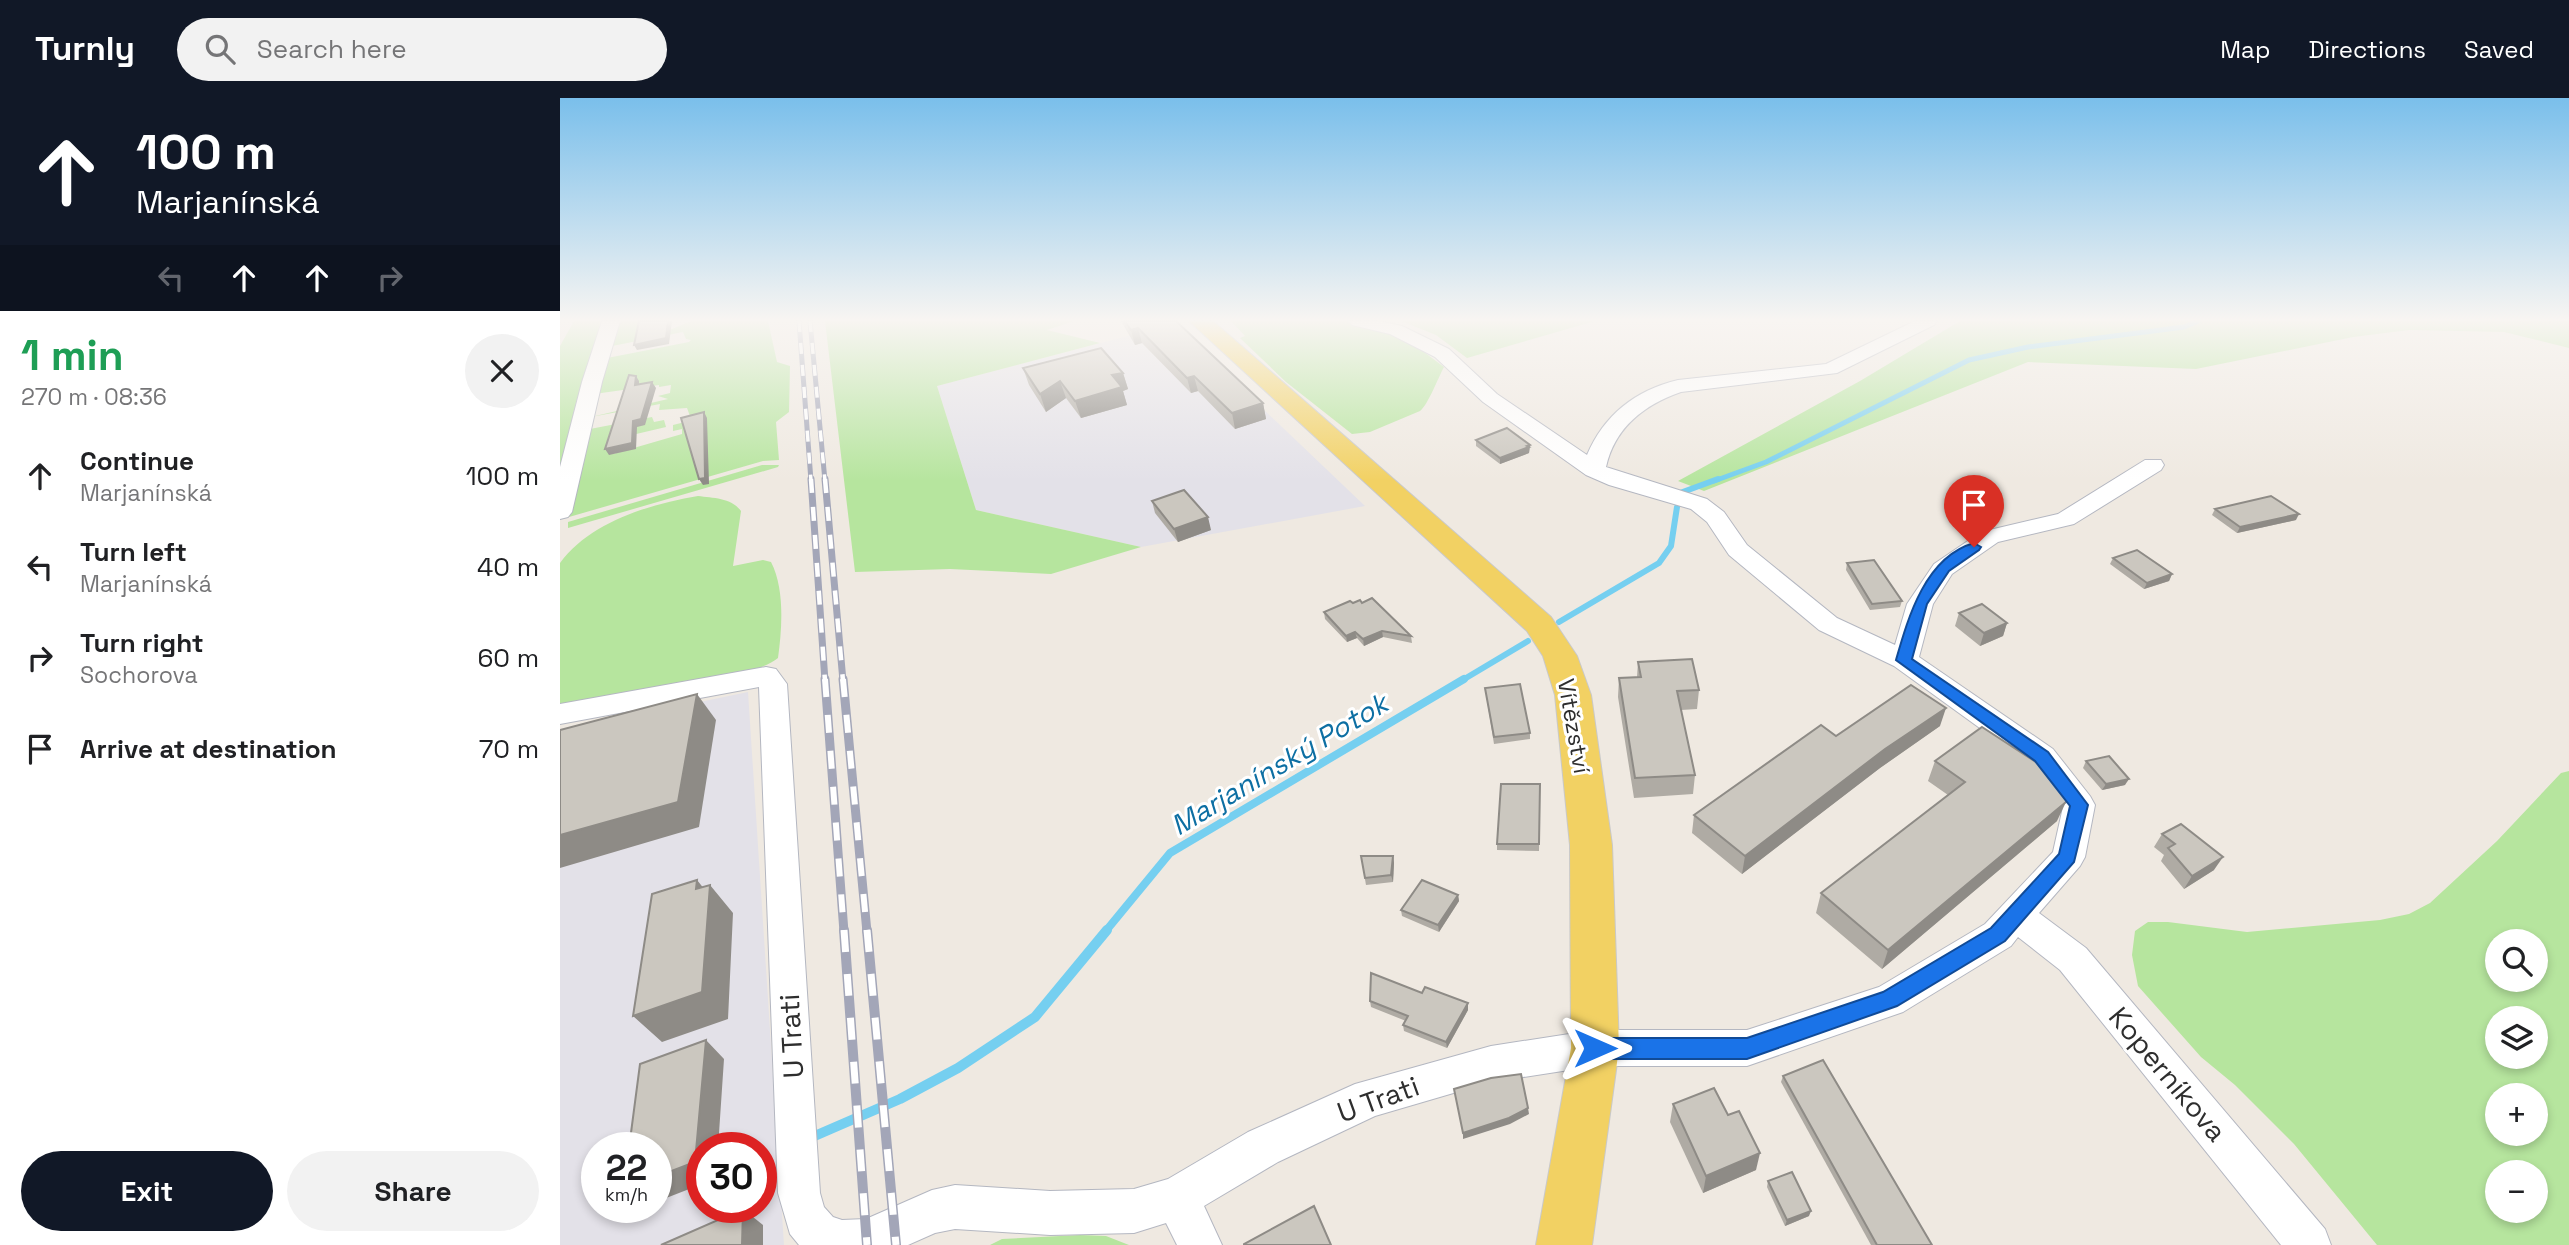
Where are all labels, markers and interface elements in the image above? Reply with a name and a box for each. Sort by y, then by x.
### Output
search box [177,18,667,81]
text: Turnly [35,28,135,70]
icon: search [201,30,239,68]
text: Search here [257,32,407,66]
text: Map [2220,34,2270,65]
text: Directions [2308,34,2426,65]
text: Saved [2464,34,2534,65]
text: 100 m [136,121,276,183]
icon: ahead [21,126,112,217]
text: Marjanínská [136,182,320,222]
icon: left [152,259,190,297]
icon: ahead [225,259,263,297]
icon: ahead [298,259,336,297]
icon: right [371,259,409,297]
text: 1 min [21,329,124,382]
button: close [465,334,539,408]
text: 270 m · 08:36 [21,382,167,412]
text: Continue [80,444,194,478]
icon: ahead [21,457,59,495]
text: 100 m [466,459,539,493]
pin [1944,475,2004,547]
text: Marjanínská [80,478,212,508]
icon: arrive [1955,486,1993,524]
text: Turn left [80,535,187,569]
icon: left [21,548,59,586]
text: 40 m [477,550,539,584]
text: Marjanínská [80,569,212,599]
text: Turn right [80,626,204,660]
icon: right [21,639,59,677]
text: 60 m [477,641,539,675]
text: Sochorova [80,660,198,690]
street label: Vítězství [1551,676,1597,776]
water label: Marjanínský Potok [1164,683,1397,843]
icon: arrive [21,730,59,768]
text: Arrive at destination [80,732,337,766]
text: 70 m [479,732,539,766]
map controls [2485,929,2548,1223]
button: search [2485,929,2548,992]
street label: U Trati [771,993,811,1079]
street label: Koperníkova [2101,999,2235,1149]
button: layers [2485,1006,2548,1069]
position arrow [1558,1011,1632,1085]
street label: U Trati [1332,1068,1424,1130]
button: + [2485,1083,2548,1146]
speed limit sign: 30 [686,1132,777,1223]
text: 22 [606,1146,647,1190]
button: Exit [21,1151,273,1231]
button: Share [287,1151,539,1231]
button: − [2485,1160,2548,1223]
text: km/h [605,1183,648,1206]

